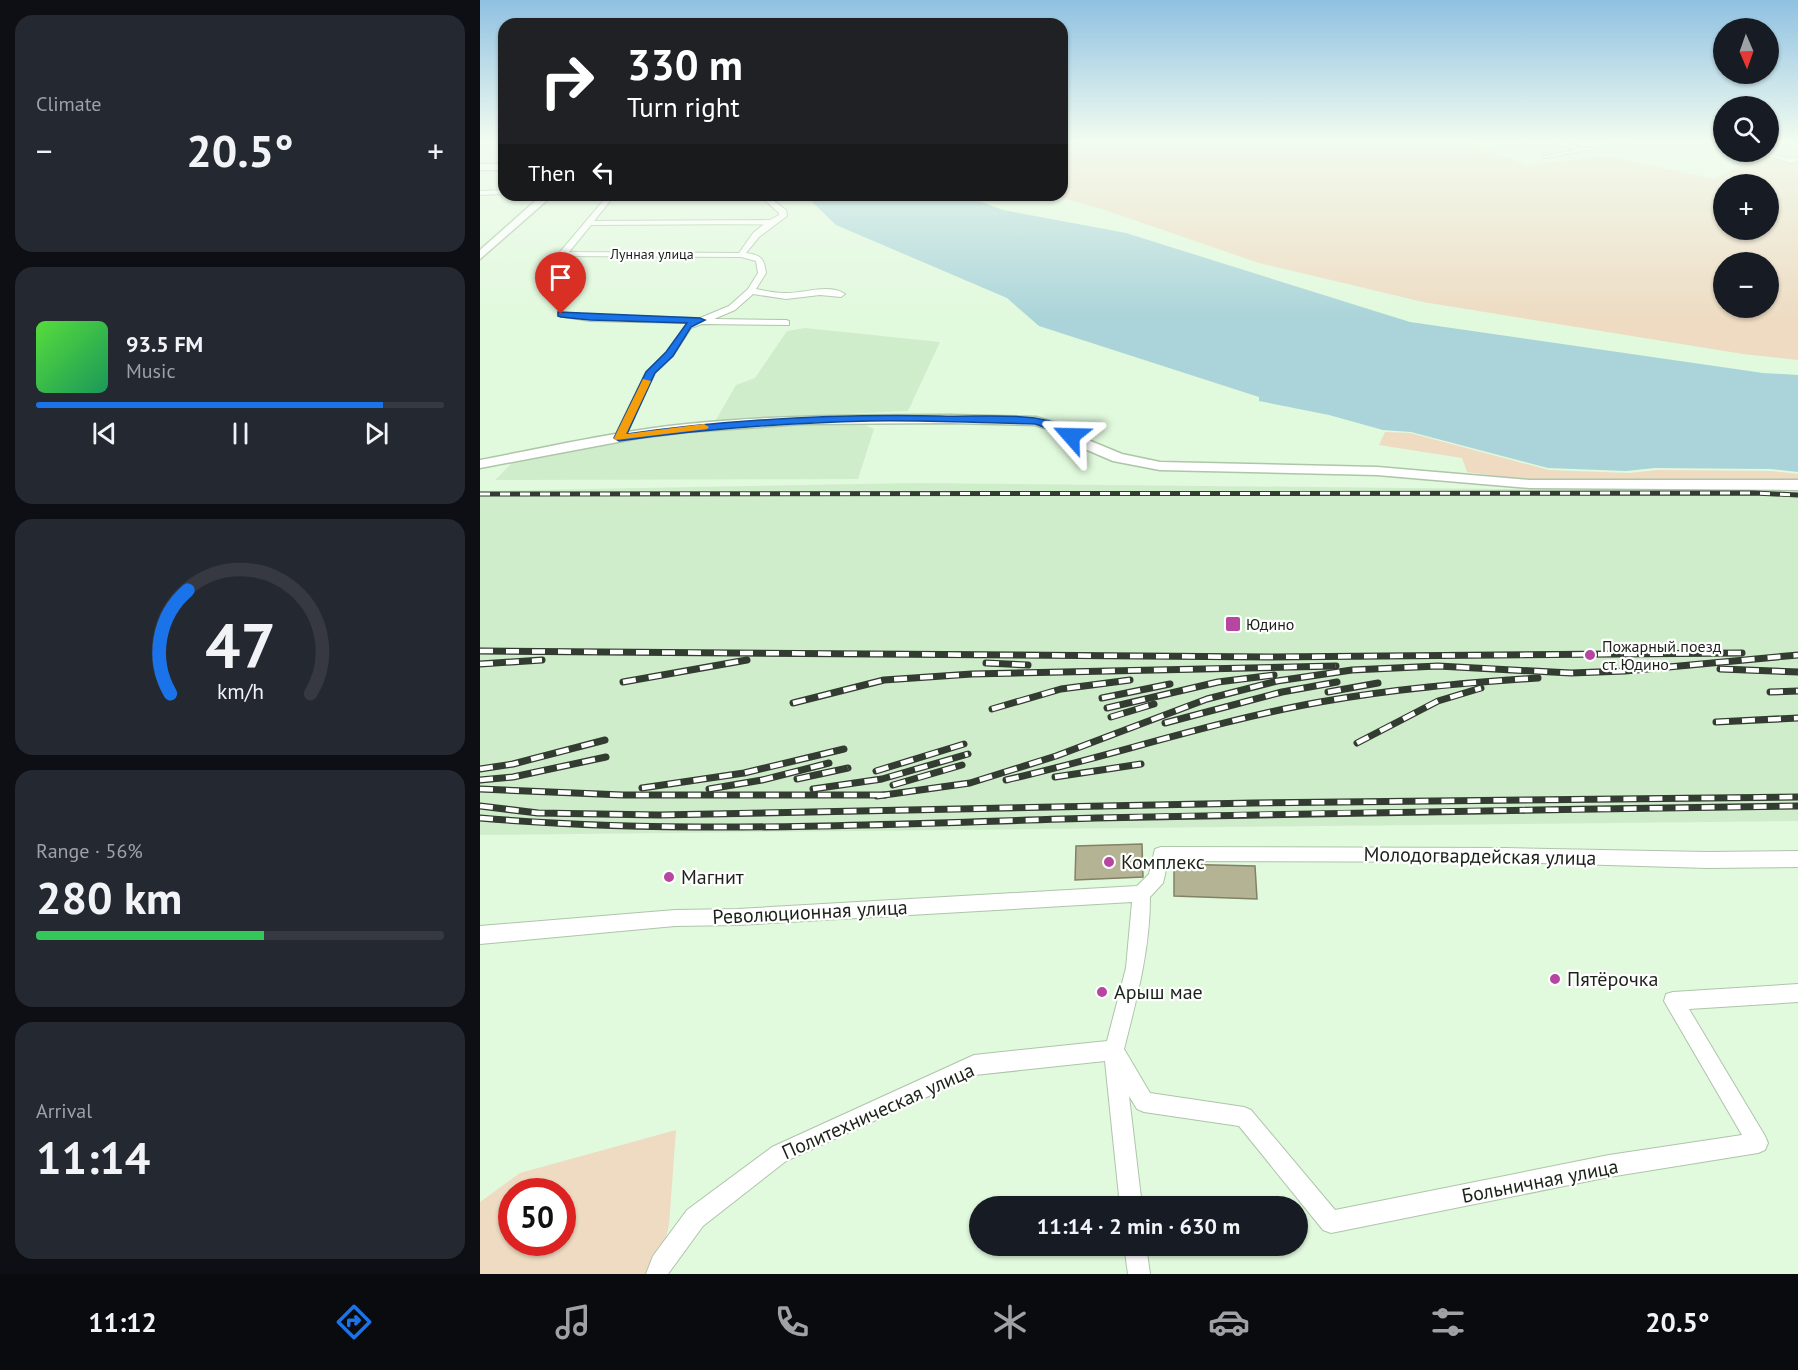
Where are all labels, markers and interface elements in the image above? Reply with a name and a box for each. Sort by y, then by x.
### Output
north arrow [1713,18,1779,84]
map controls [1713,18,1779,318]
text: 330 m [627,37,743,92]
icon: right [528,42,606,120]
text: Turn right [627,90,740,124]
text: Climate [36,91,102,117]
button: search [1713,96,1779,162]
text: 20.5° [186,121,294,179]
text: − [36,129,53,172]
text: + [427,129,444,172]
icon: left [587,156,620,189]
text: Then [528,159,575,187]
button: + [1713,174,1779,240]
street label: Лунная улица [609,245,694,263]
pin [535,252,586,314]
button: − [1713,252,1779,318]
icon: arrive [544,261,577,294]
text: 93.5 FM [126,330,203,358]
text: Music [126,358,175,384]
position arrow [1039,404,1103,468]
icon: previous [88,417,121,450]
icon: pause [224,417,257,450]
icon: next [360,417,393,450]
text: 47 [205,604,275,685]
place label: Юдино [1246,614,1294,634]
marker: Юдино [1224,615,1242,633]
place label: Пожарный поезд ст. Юдино [1602,636,1722,674]
marker: Пожарный поезд ст. Юдино [1583,648,1597,662]
text: km/h [216,677,263,705]
text: Range · 56% [36,838,143,864]
street label: Молодогвардейская улица [1363,841,1597,871]
place label: Комплекс [1121,849,1205,875]
marker: Комплекс [1102,855,1116,869]
place label: Магнит [681,864,744,890]
text: 280 km [36,868,182,926]
marker: Магнит [662,870,676,884]
street label: Революционная улица [712,894,908,930]
place label: Пятёрочка [1567,966,1658,992]
marker: Пятёрочка [1548,972,1562,986]
place label: Арыш мае [1114,979,1203,1005]
marker: Арыш мае [1095,985,1109,999]
street label: Политехническая улица [778,1057,978,1165]
text: Arrival [36,1098,92,1124]
text: 11:14 [36,1128,150,1186]
street label: Больничная улица [1460,1153,1620,1209]
speed limit sign: 50 [498,1178,576,1256]
text: 11:14 · 2 min · 630 m [1037,1212,1240,1240]
icon: directions [333,1301,375,1343]
icon: music [552,1301,594,1343]
icon: phone [771,1301,813,1343]
icon: climate [989,1301,1031,1343]
icon: car [1208,1301,1250,1343]
icon: filters [1427,1301,1469,1343]
text: 11:12 [88,1305,157,1339]
text: 20.5° [1645,1305,1710,1339]

